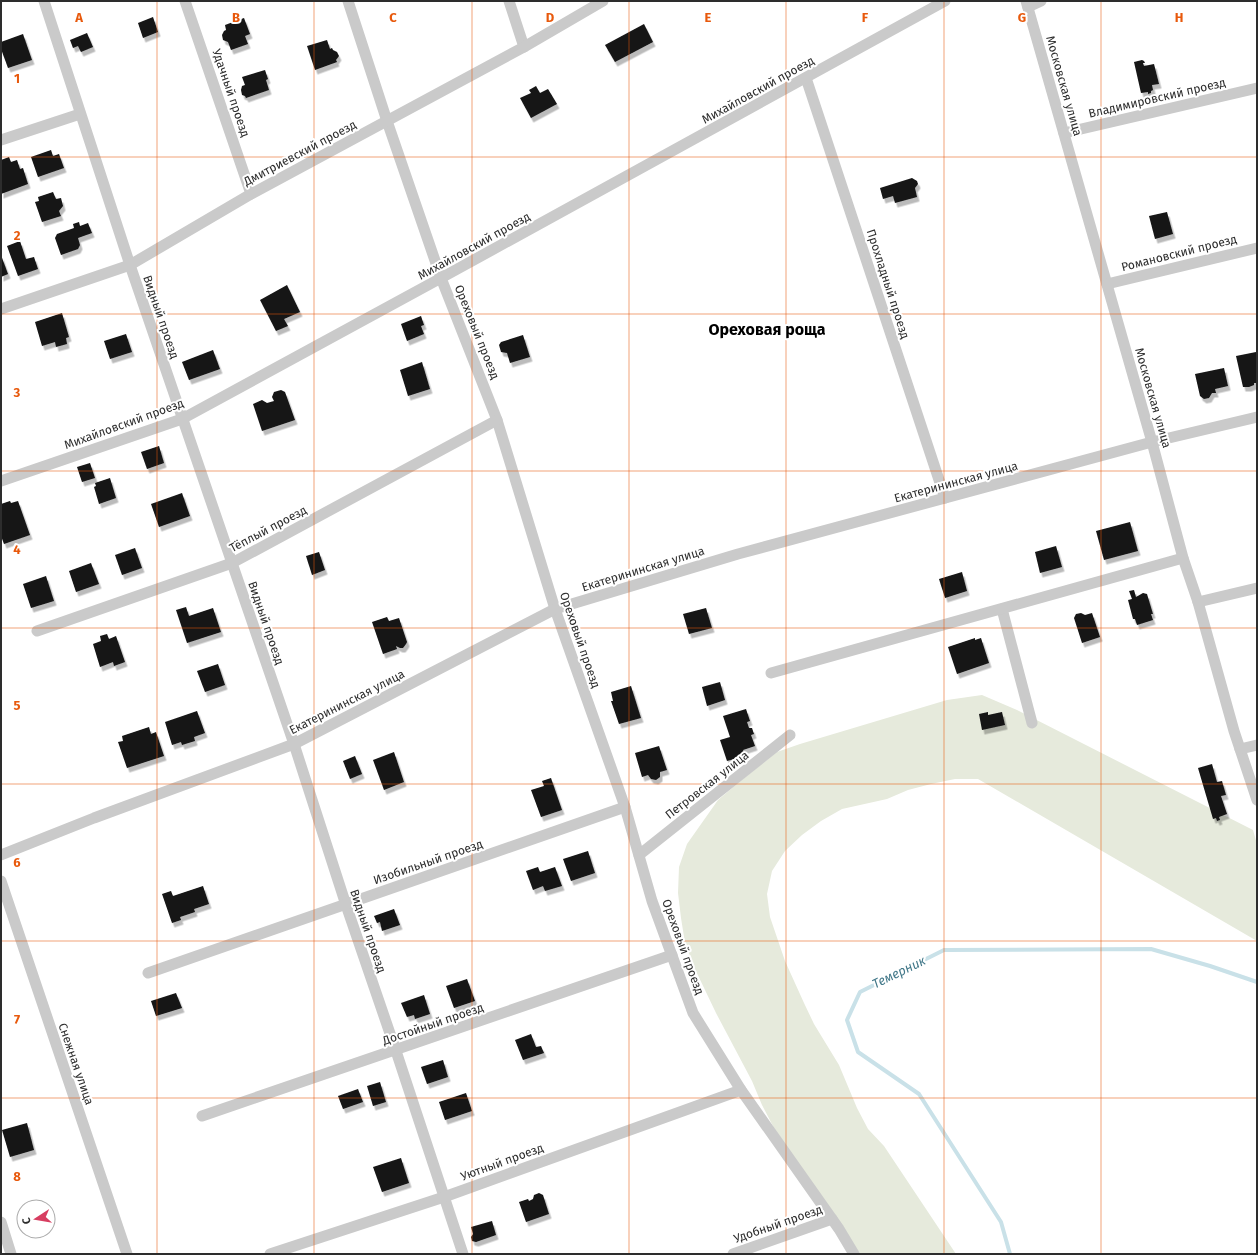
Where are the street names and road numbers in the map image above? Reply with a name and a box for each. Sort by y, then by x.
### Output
street label: Московская улица [1043,34,1085,138]
street label: Удачный проезд [209,47,253,139]
street label: Михайловский проезд [699,53,817,127]
street label: Владимировский проезд [1087,75,1227,121]
street label: Дмитриевский проезд [241,117,359,189]
street label: Михайловский проезд [415,209,533,283]
street label: Прохладный проезд [864,227,912,341]
street label: Романовский проезд [1120,232,1239,274]
street label: Видный проезд [140,273,182,361]
street label: Ореховый проезд [452,283,502,382]
street label: Московская улица [1132,346,1174,450]
street label: Михайловский проезд [62,396,186,452]
street label: Екатерининская улица [893,459,1019,505]
street label: Тёплый проезд [227,503,309,555]
street label: Екатерининская улица [580,544,706,594]
street label: Видный проезд [245,579,287,667]
street label: Ореховый проезд [557,590,603,690]
street label: Екатерининская улица [287,667,407,737]
street label: Петровская улица [662,748,752,822]
street label: Изобильный проезд [371,837,485,887]
street label: Видный проезд [347,887,389,975]
street label: Ореховый проезд [659,897,707,997]
street label: Достойный проезд [380,1000,486,1048]
street label: Снежная улица [55,1021,97,1107]
street label: Уютный проезд [459,1140,546,1183]
street label: Удобный проезд [732,1202,824,1246]

